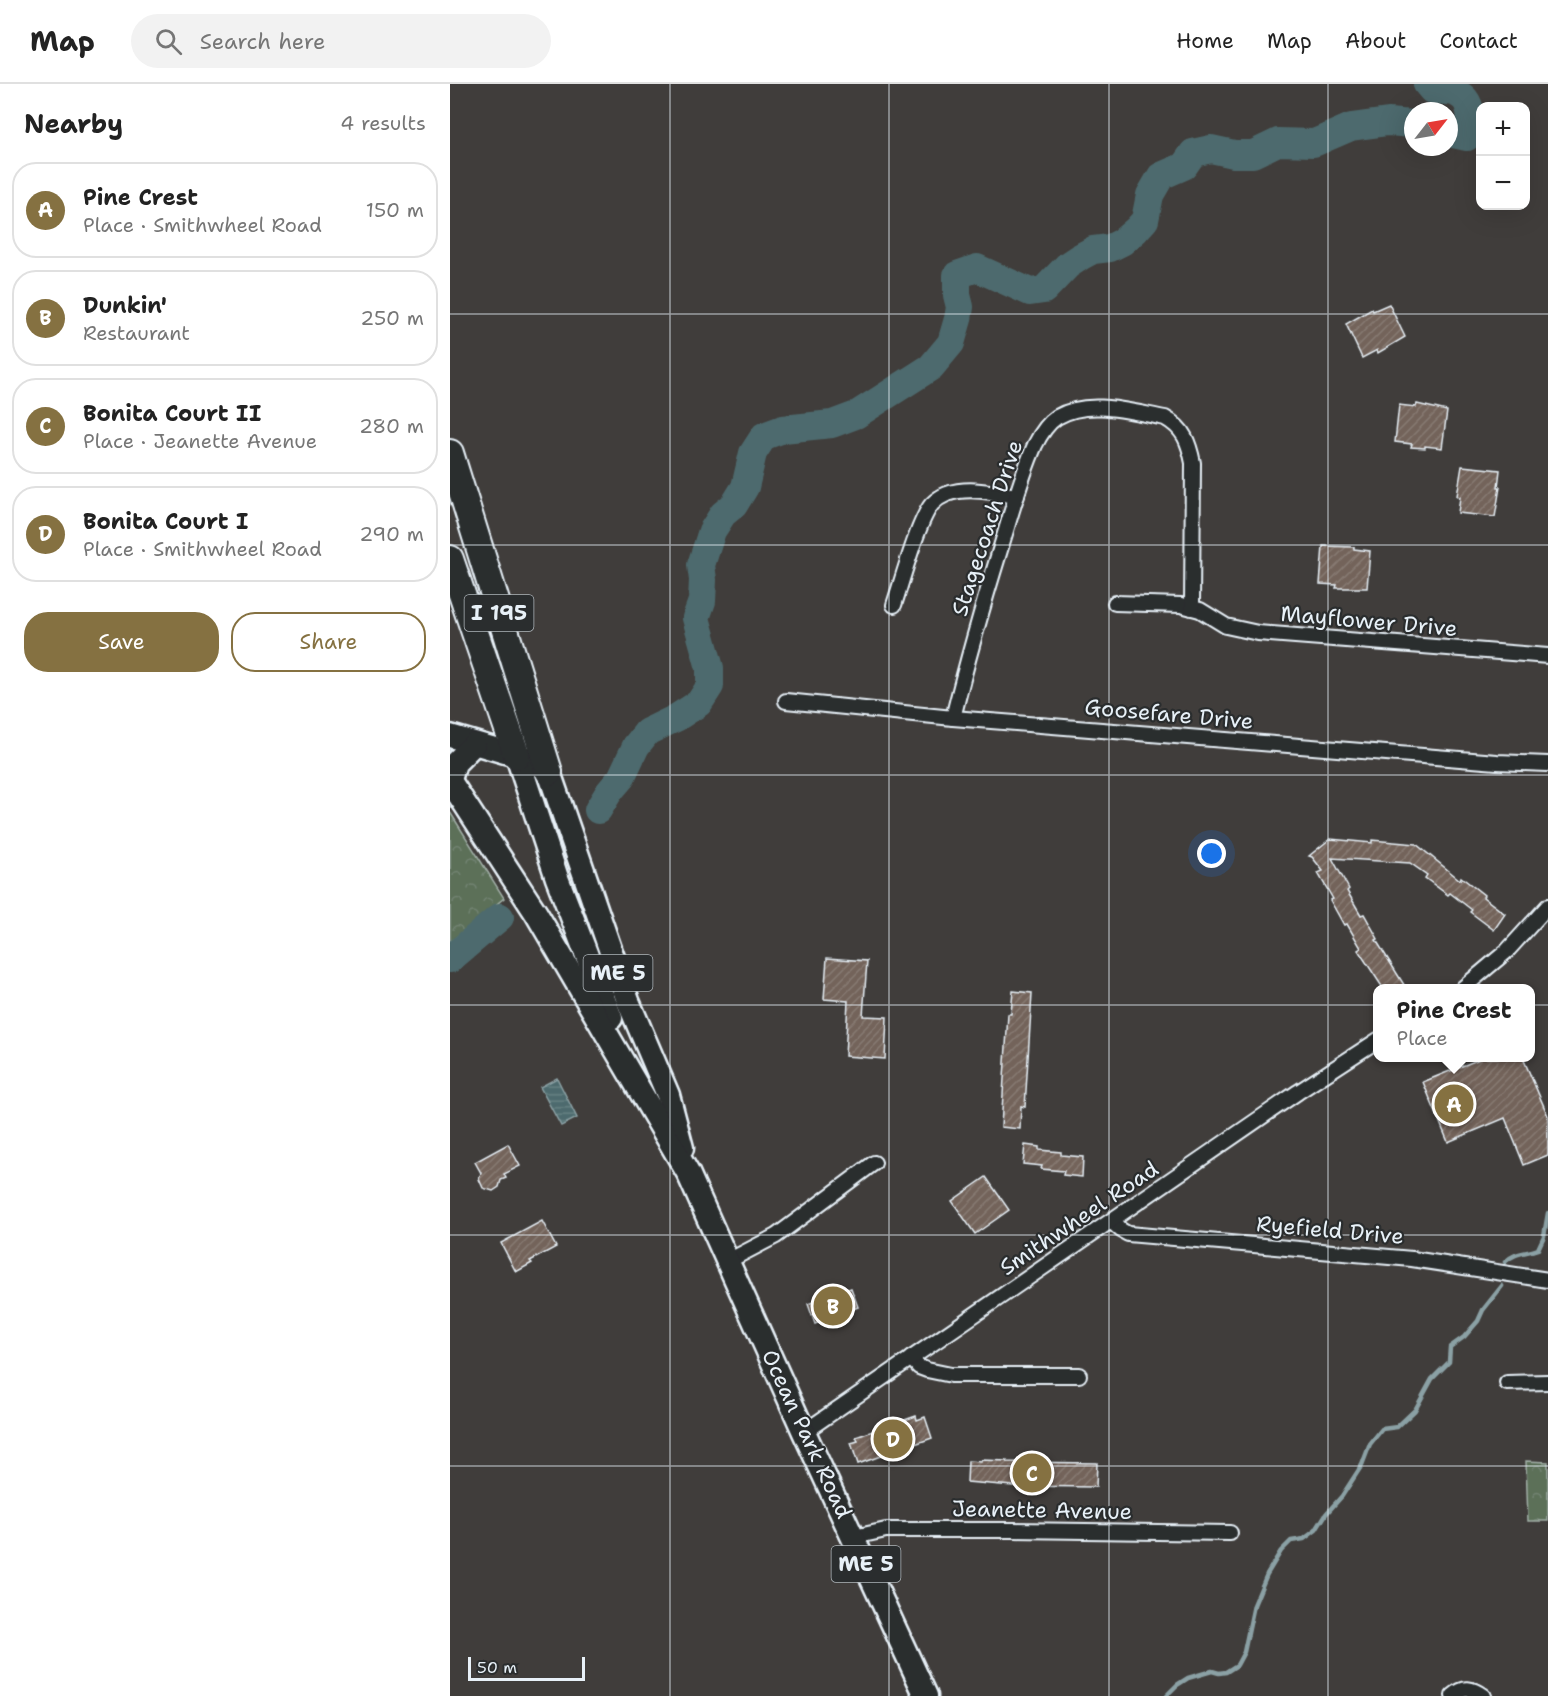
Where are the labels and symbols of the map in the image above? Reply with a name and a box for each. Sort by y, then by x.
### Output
north arrow [1404,102,1458,156]
street label: Stagecoach Drive [945,436,1029,620]
road number: I 195 [464,595,534,631]
street label: Mayflower Drive [1279,599,1459,643]
street label: Goosefare Drive [1083,692,1255,736]
your location [1197,839,1226,868]
road number: ME 5 [584,955,652,991]
pin: A [1434,1082,1474,1126]
street label: Smithwheel Road [994,1154,1164,1282]
street label: Ryefield Drive [1255,1209,1405,1251]
pin: B [814,1284,853,1328]
street label: Ocean Park Road [755,1345,859,1523]
pin: D [874,1416,912,1462]
pin: C [1012,1450,1052,1496]
street label: Jeanette Avenue [952,1494,1132,1526]
road number: ME 5 [832,1546,900,1582]
scale bar [468,1654,585,1682]

